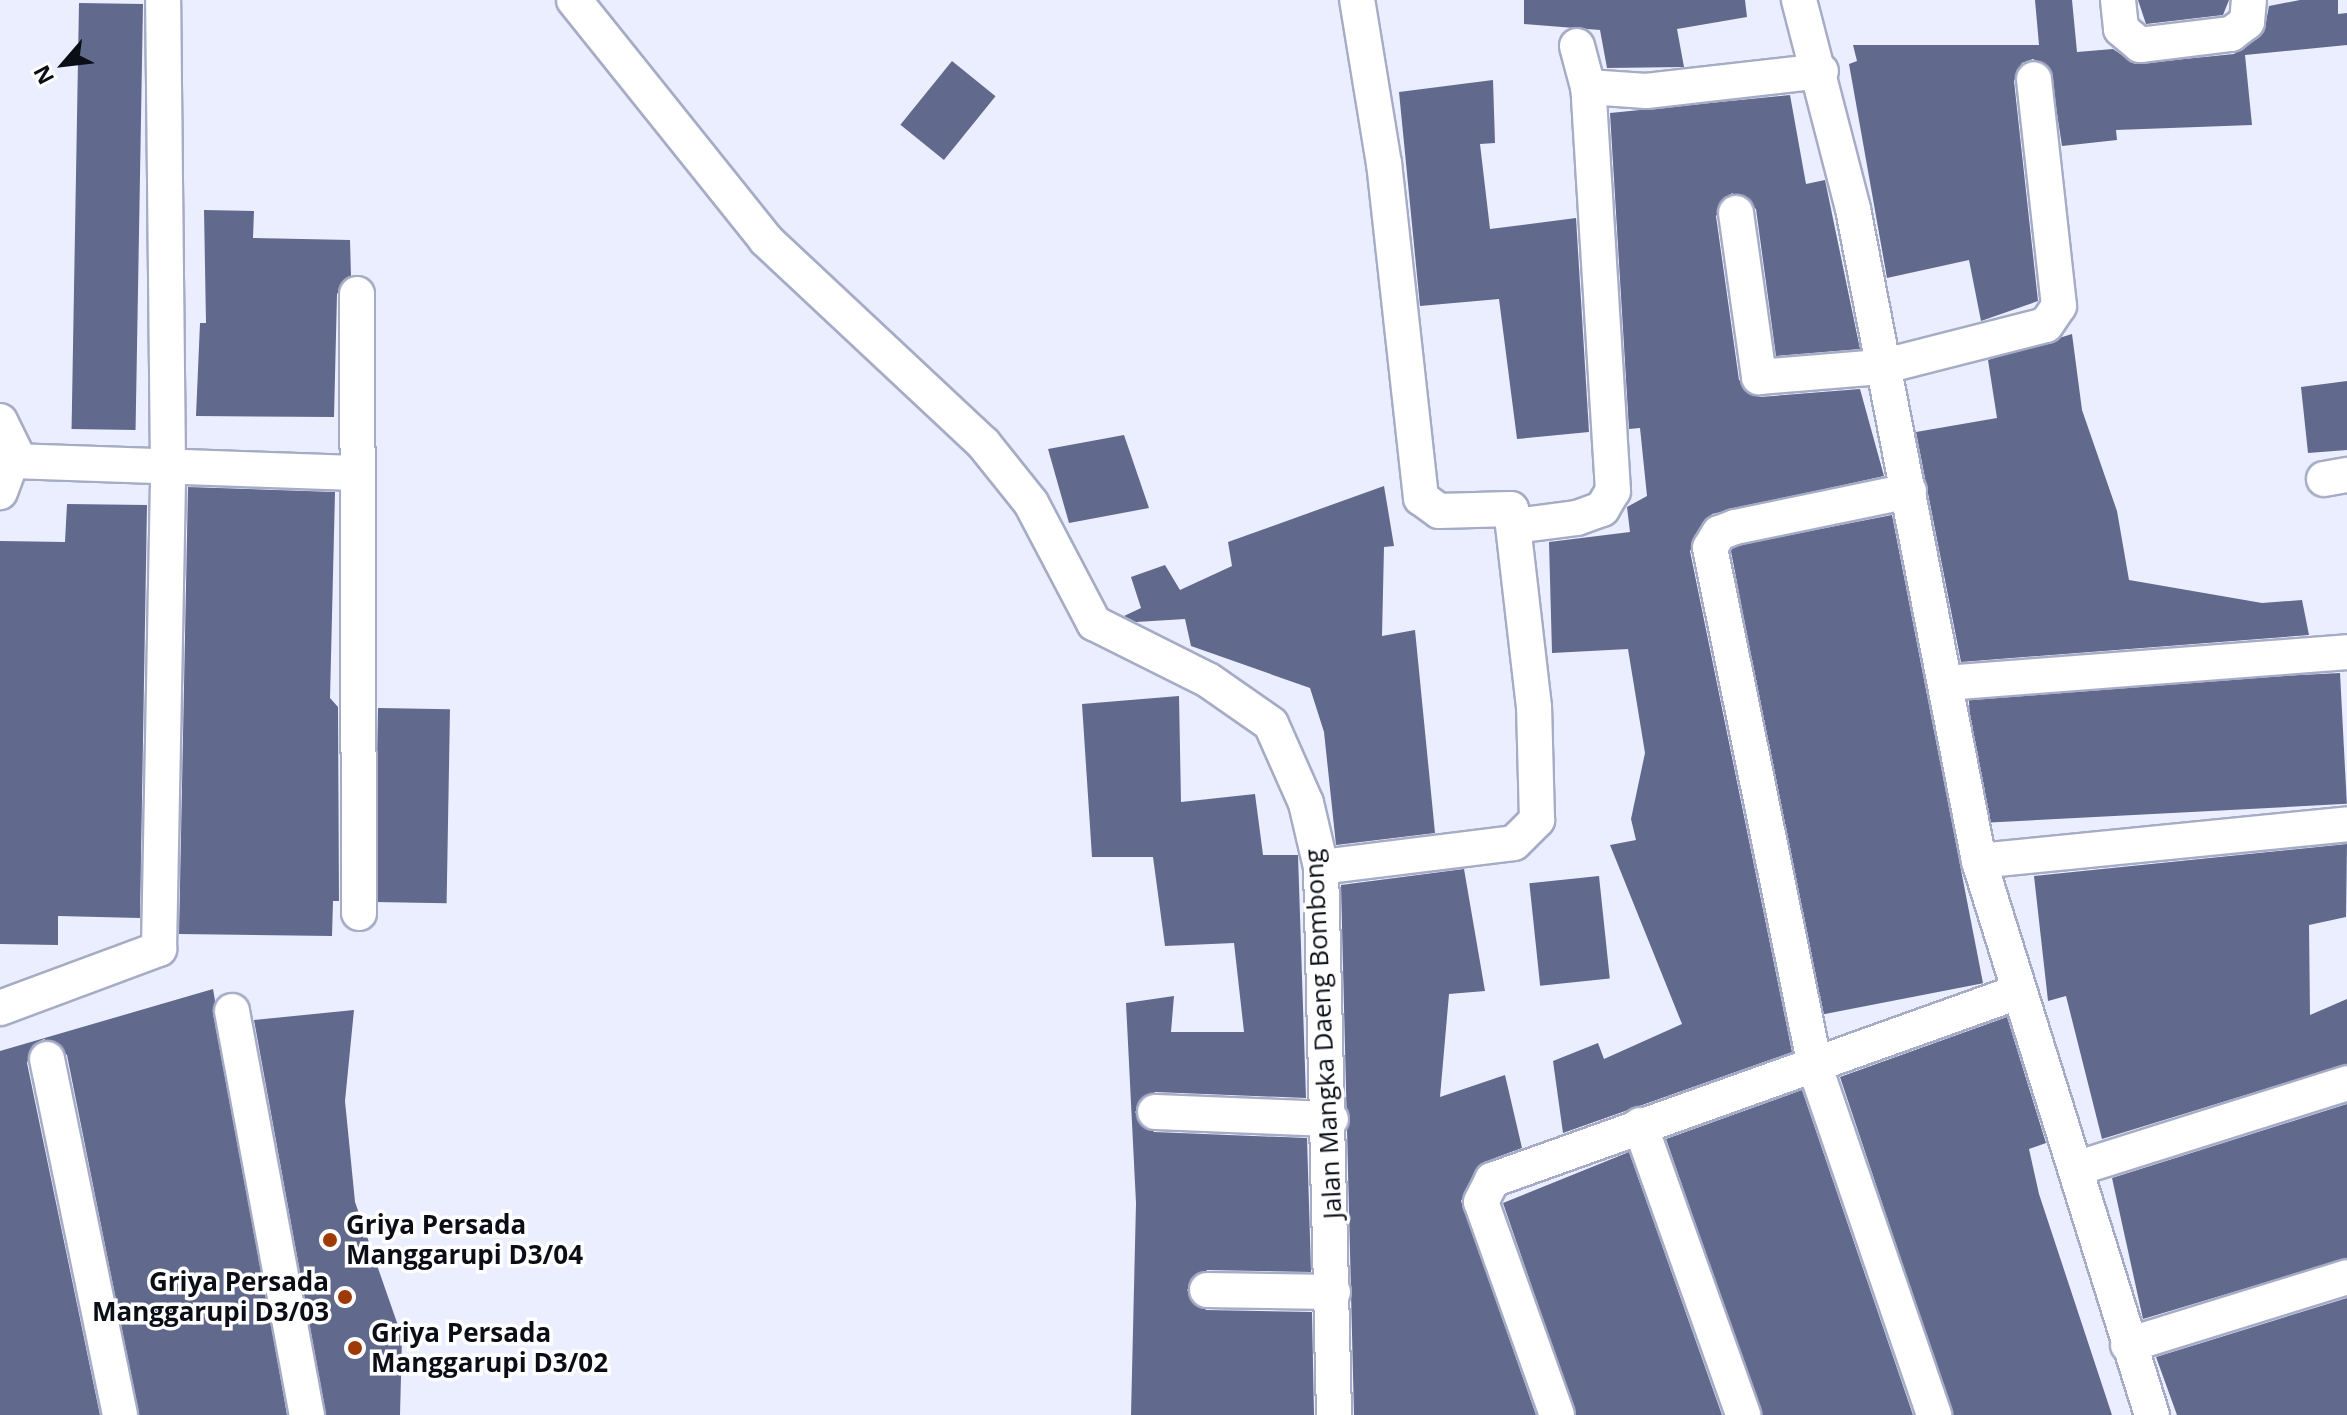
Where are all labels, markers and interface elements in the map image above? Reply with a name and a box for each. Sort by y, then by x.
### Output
north arrow [24,24,104,104]
text: N [25,60,60,90]
street label: Jalan Mangka Daeng Bombong [1298,848,1348,1220]
place label: Griya Persada Manggarupi D3/04 [346,1209,583,1270]
marker: Griya Persada Manggarupi D3/04 [321,1231,339,1249]
place label: Griya Persada Manggarupi D3/03 [92,1266,329,1328]
marker: Griya Persada Manggarupi D3/03 [336,1288,354,1306]
place label: Griya Persada Manggarupi D3/02 [371,1317,608,1378]
marker: Griya Persada Manggarupi D3/02 [346,1339,364,1357]

